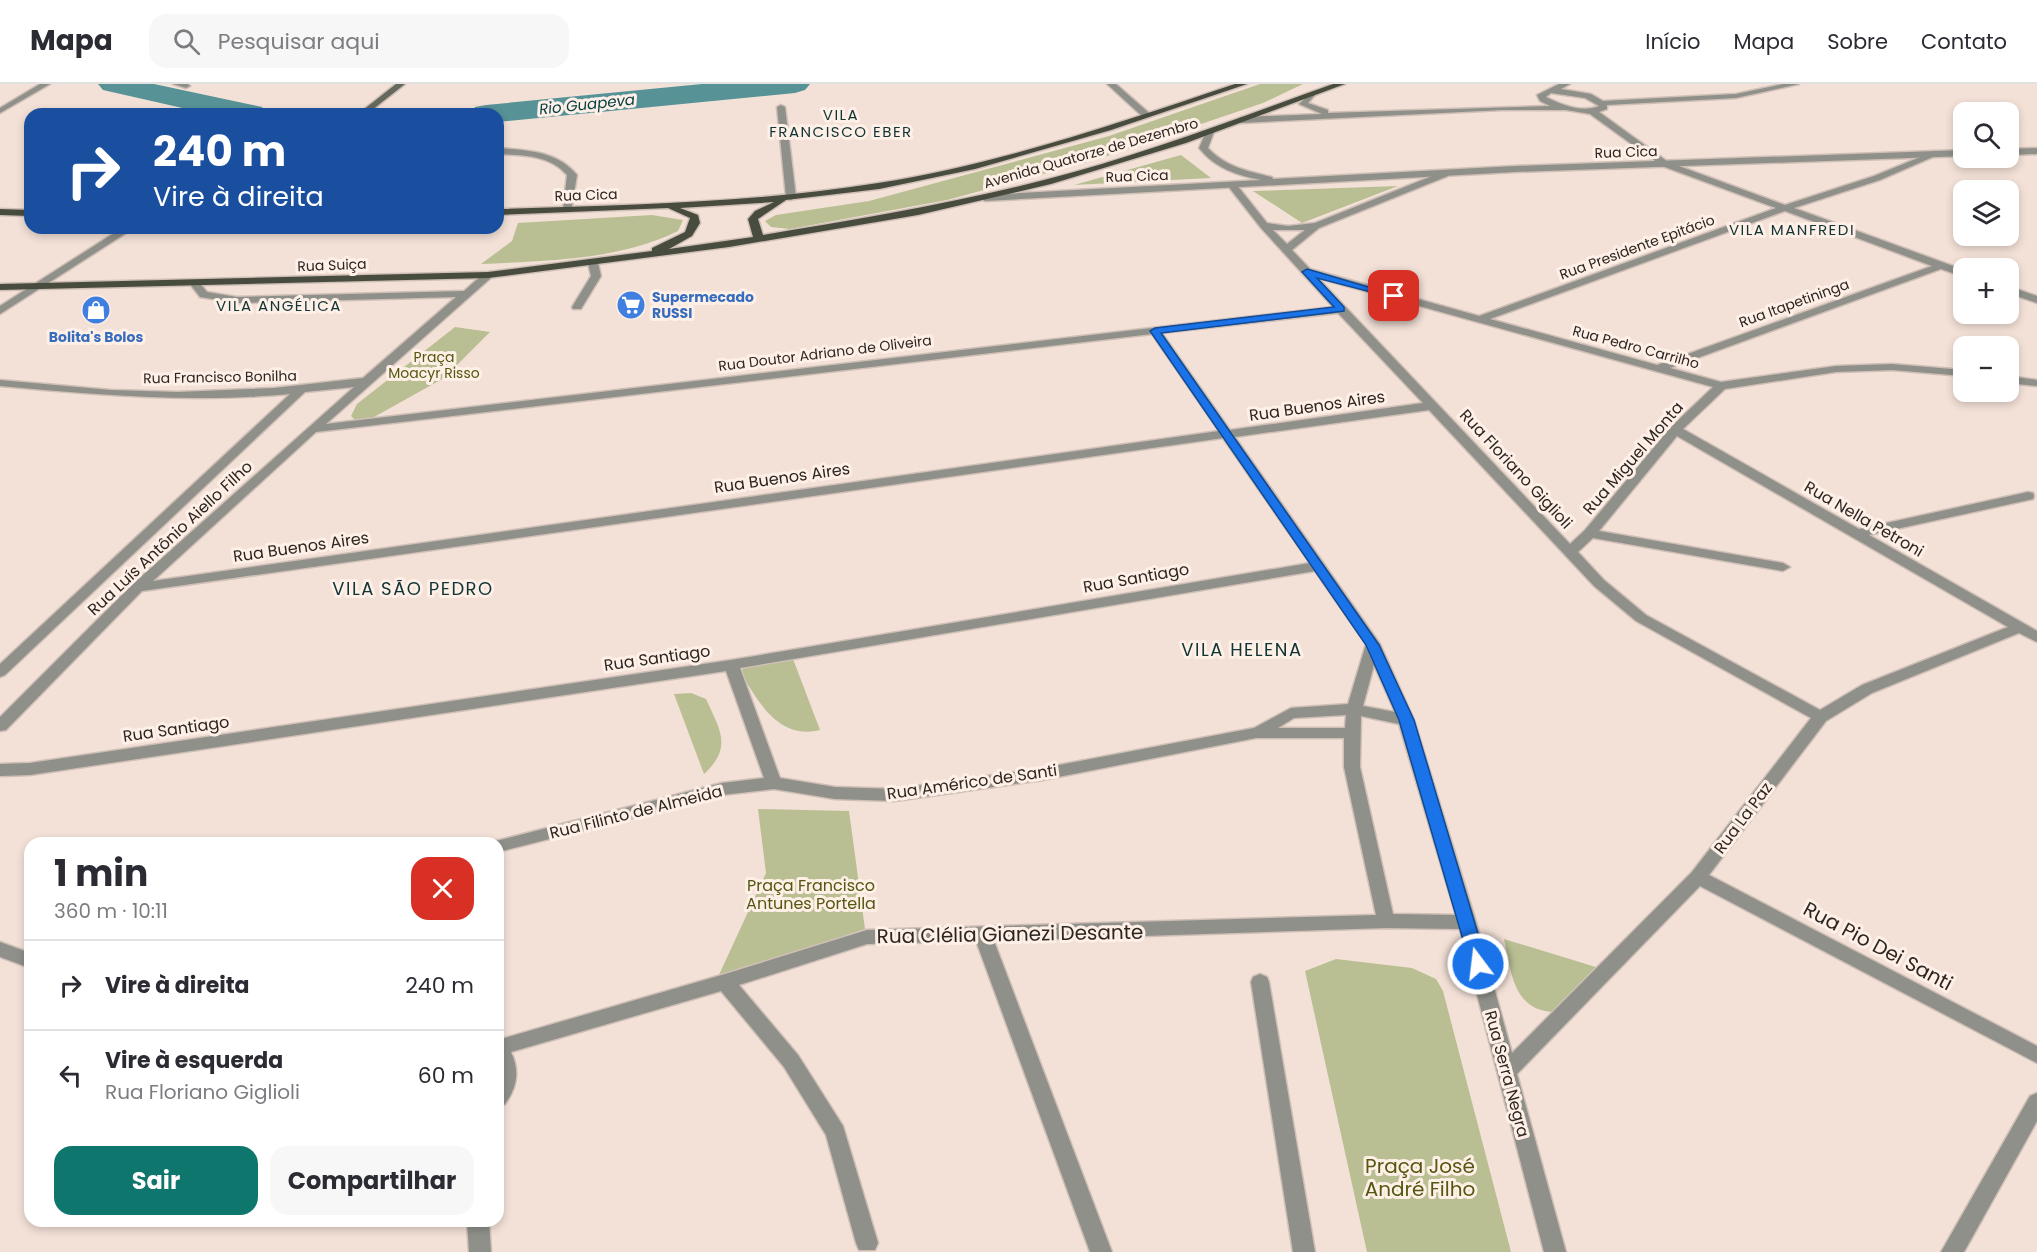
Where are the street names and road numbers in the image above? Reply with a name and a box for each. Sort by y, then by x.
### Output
street label: Avenida Quatorze de Dezembro [981,113,1201,193]
street label: Rua Cica [1594,141,1658,163]
street label: Rua Cica [1105,165,1169,187]
street label: Rua Cica [554,184,618,206]
street label: Rua Presidente Epitácio [1557,210,1717,284]
street label: Rua Suiça [297,254,367,276]
street label: Rua Itapetininga [1736,274,1852,332]
street label: Rua Pedro Carrilho [1570,320,1702,374]
street label: Rua Doutor Adriano de Oliveira [717,330,933,376]
street label: Rua Francisco Bonilha [143,366,297,388]
street label: Rua Buenos Aires [1248,385,1386,427]
street label: Rua Miguel Monta [1577,397,1689,519]
street label: Rua Floriano Giglioli [1454,404,1578,534]
street label: Rua Luís Antônio Aiello Filho [82,455,258,621]
street label: Rua Buenos Aires [713,457,851,499]
street label: Rua Nella Petroni [1800,475,1928,563]
street label: Rua Buenos Aires [232,526,370,568]
street label: Rua Santiago [1081,557,1191,599]
street label: Rua Santiago [602,639,712,677]
street label: Rua Santiago [121,710,231,748]
street label: Rua Américo de Santi [885,759,1059,805]
street label: Rua La Paz [1708,777,1778,859]
street label: Rua Filinto de Almeida [547,779,725,845]
street label: Rua Pio Dei Santi [1798,895,1958,997]
street label: Rua Clélia Gianezi Desante [876,918,1144,950]
street label: Rua Serra Negra [1479,1008,1535,1140]

